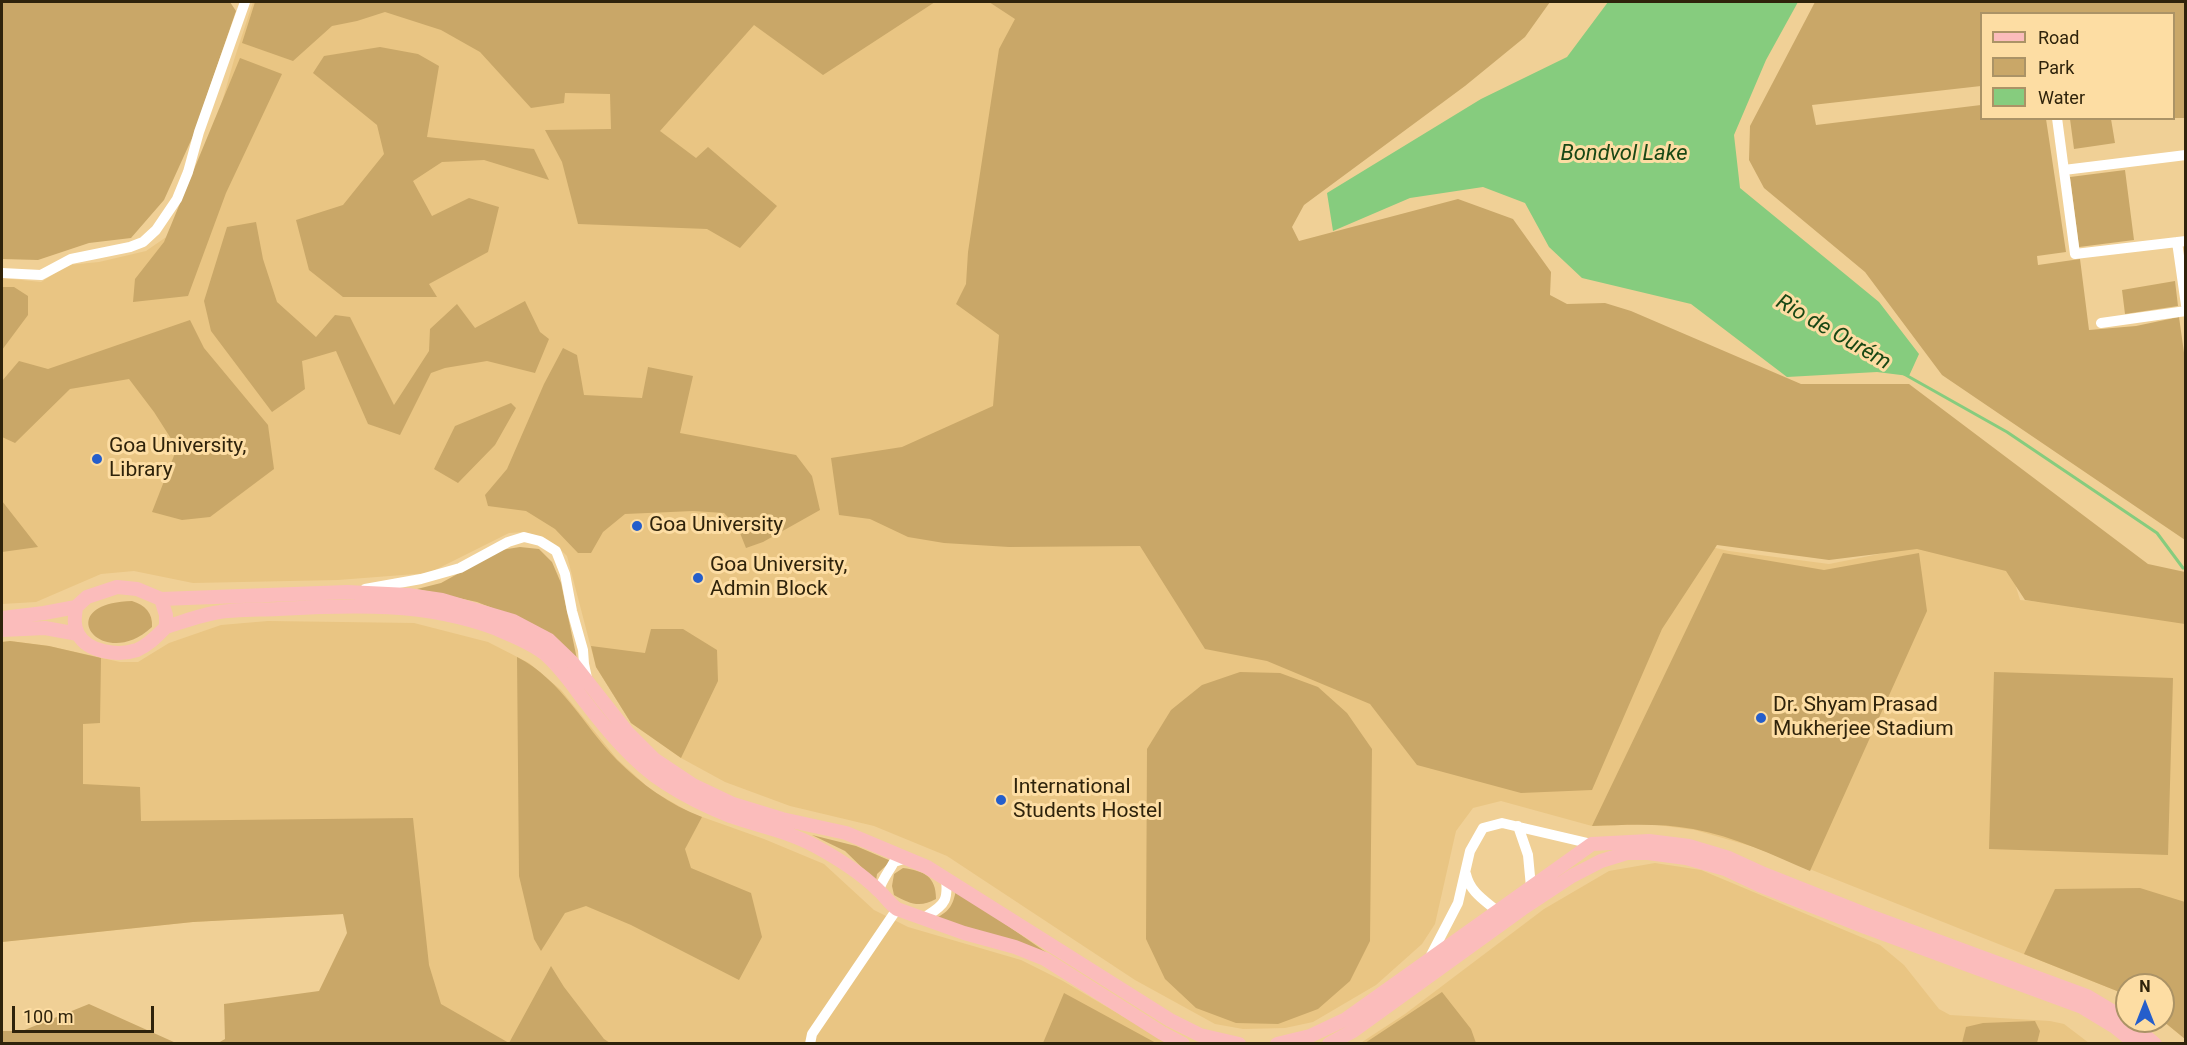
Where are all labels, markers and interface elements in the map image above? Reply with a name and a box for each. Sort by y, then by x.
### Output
legend [1980,12,2175,120]
text: Road [2038,27,2079,48]
text: Park [2038,57,2074,78]
text: Water [2038,87,2085,108]
water label: Bondvol Lake [1560,141,1688,167]
water label: Rio de Ourém [1771,290,1895,376]
place label: Goa University, Library [109,434,246,484]
marker: Goa University, Library [90,452,104,466]
place label: Goa University [649,513,783,539]
marker: Goa University [630,519,644,533]
place label: Goa University, Admin Block [710,553,847,603]
marker: Goa University, Admin Block [691,571,705,585]
place label: Dr. Shyam Prasad Mukherjee Stadium [1773,693,1954,743]
marker: Dr. Shyam Prasad Mukherjee Stadium [1754,711,1768,725]
place label: International Students Hostel [1013,775,1162,825]
marker: International Students Hostel [994,793,1008,807]
north arrow [2115,973,2175,1033]
text: N [2139,977,2151,996]
scale bar [15,994,158,1032]
text: 100 m [23,1006,74,1027]

